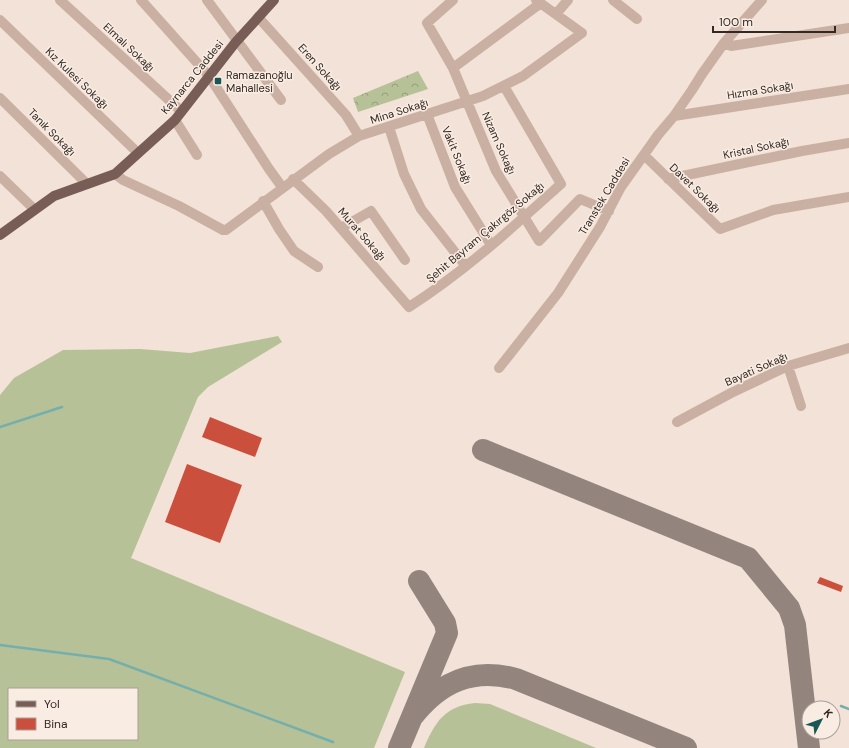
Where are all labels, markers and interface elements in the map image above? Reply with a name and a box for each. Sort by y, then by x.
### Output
scale bar [713,8,835,34]
text: 100 m [719,14,753,30]
street label: Elmalı Sokağı [100,20,158,74]
street label: Kaynarca Caddesi [158,37,226,117]
street label: Eren Sokağı [295,41,345,93]
street label: Kız Kulesi Sokağı [43,44,111,112]
place label: Ramazanoğlu Mahallesi [226,68,293,95]
marker: Ramazanoğlu Mahallesi [213,76,223,86]
street label: Hızma Sokağı [726,78,794,102]
street label: Mina Sokağı [368,95,430,127]
street label: Tanık Sokağı [25,105,79,159]
street label: Nizam Sokağı [479,110,519,176]
street label: Vakit Sokağı [439,124,475,186]
street label: Kristal Sokağı [722,134,790,162]
street label: Transtek Caddesi [575,155,633,237]
street label: Davet Sokağı [667,160,723,216]
street label: Şehit Bayram Çakırgöz Sokağı [423,179,547,285]
street label: Murat Sokağı [335,205,389,263]
street label: Bayati Sokağı [723,349,789,389]
legend [8,688,138,740]
text: Yol [44,696,60,712]
north arrow [801,700,841,740]
text: K [821,706,836,721]
text: Bina [44,716,68,732]

